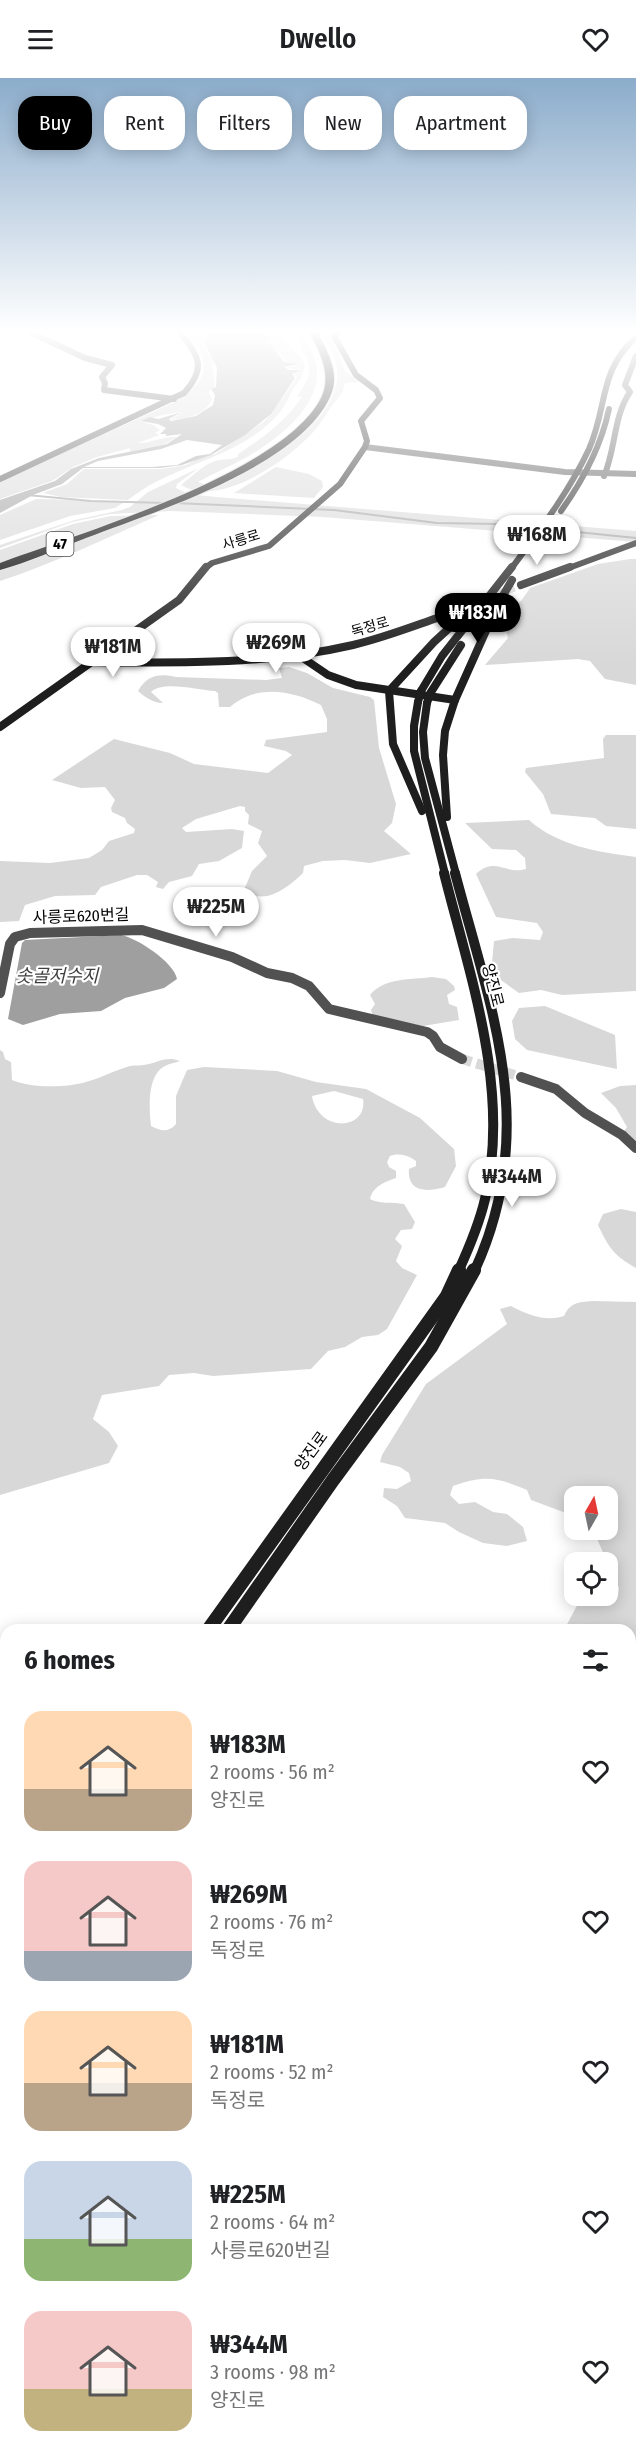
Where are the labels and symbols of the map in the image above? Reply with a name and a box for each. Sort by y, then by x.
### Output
pin: ₩168M [495,515,579,566]
street label: 사릉로 [220,526,262,554]
road number: 47 [46,532,74,556]
pin: ₩183M [436,593,520,644]
street label: 독정로 [349,613,391,640]
pin: ₩269M [234,623,318,674]
pin: ₩181M [71,627,155,678]
pin: ₩225M [174,887,258,938]
street label: 사릉로620번길 [32,905,130,927]
street label: 양진로 [478,961,508,1009]
water label: 솟골저수지 [16,965,100,987]
pin: ₩344M [470,1157,554,1208]
street label: 양진로 [290,1427,332,1474]
north arrow [564,1486,618,1540]

